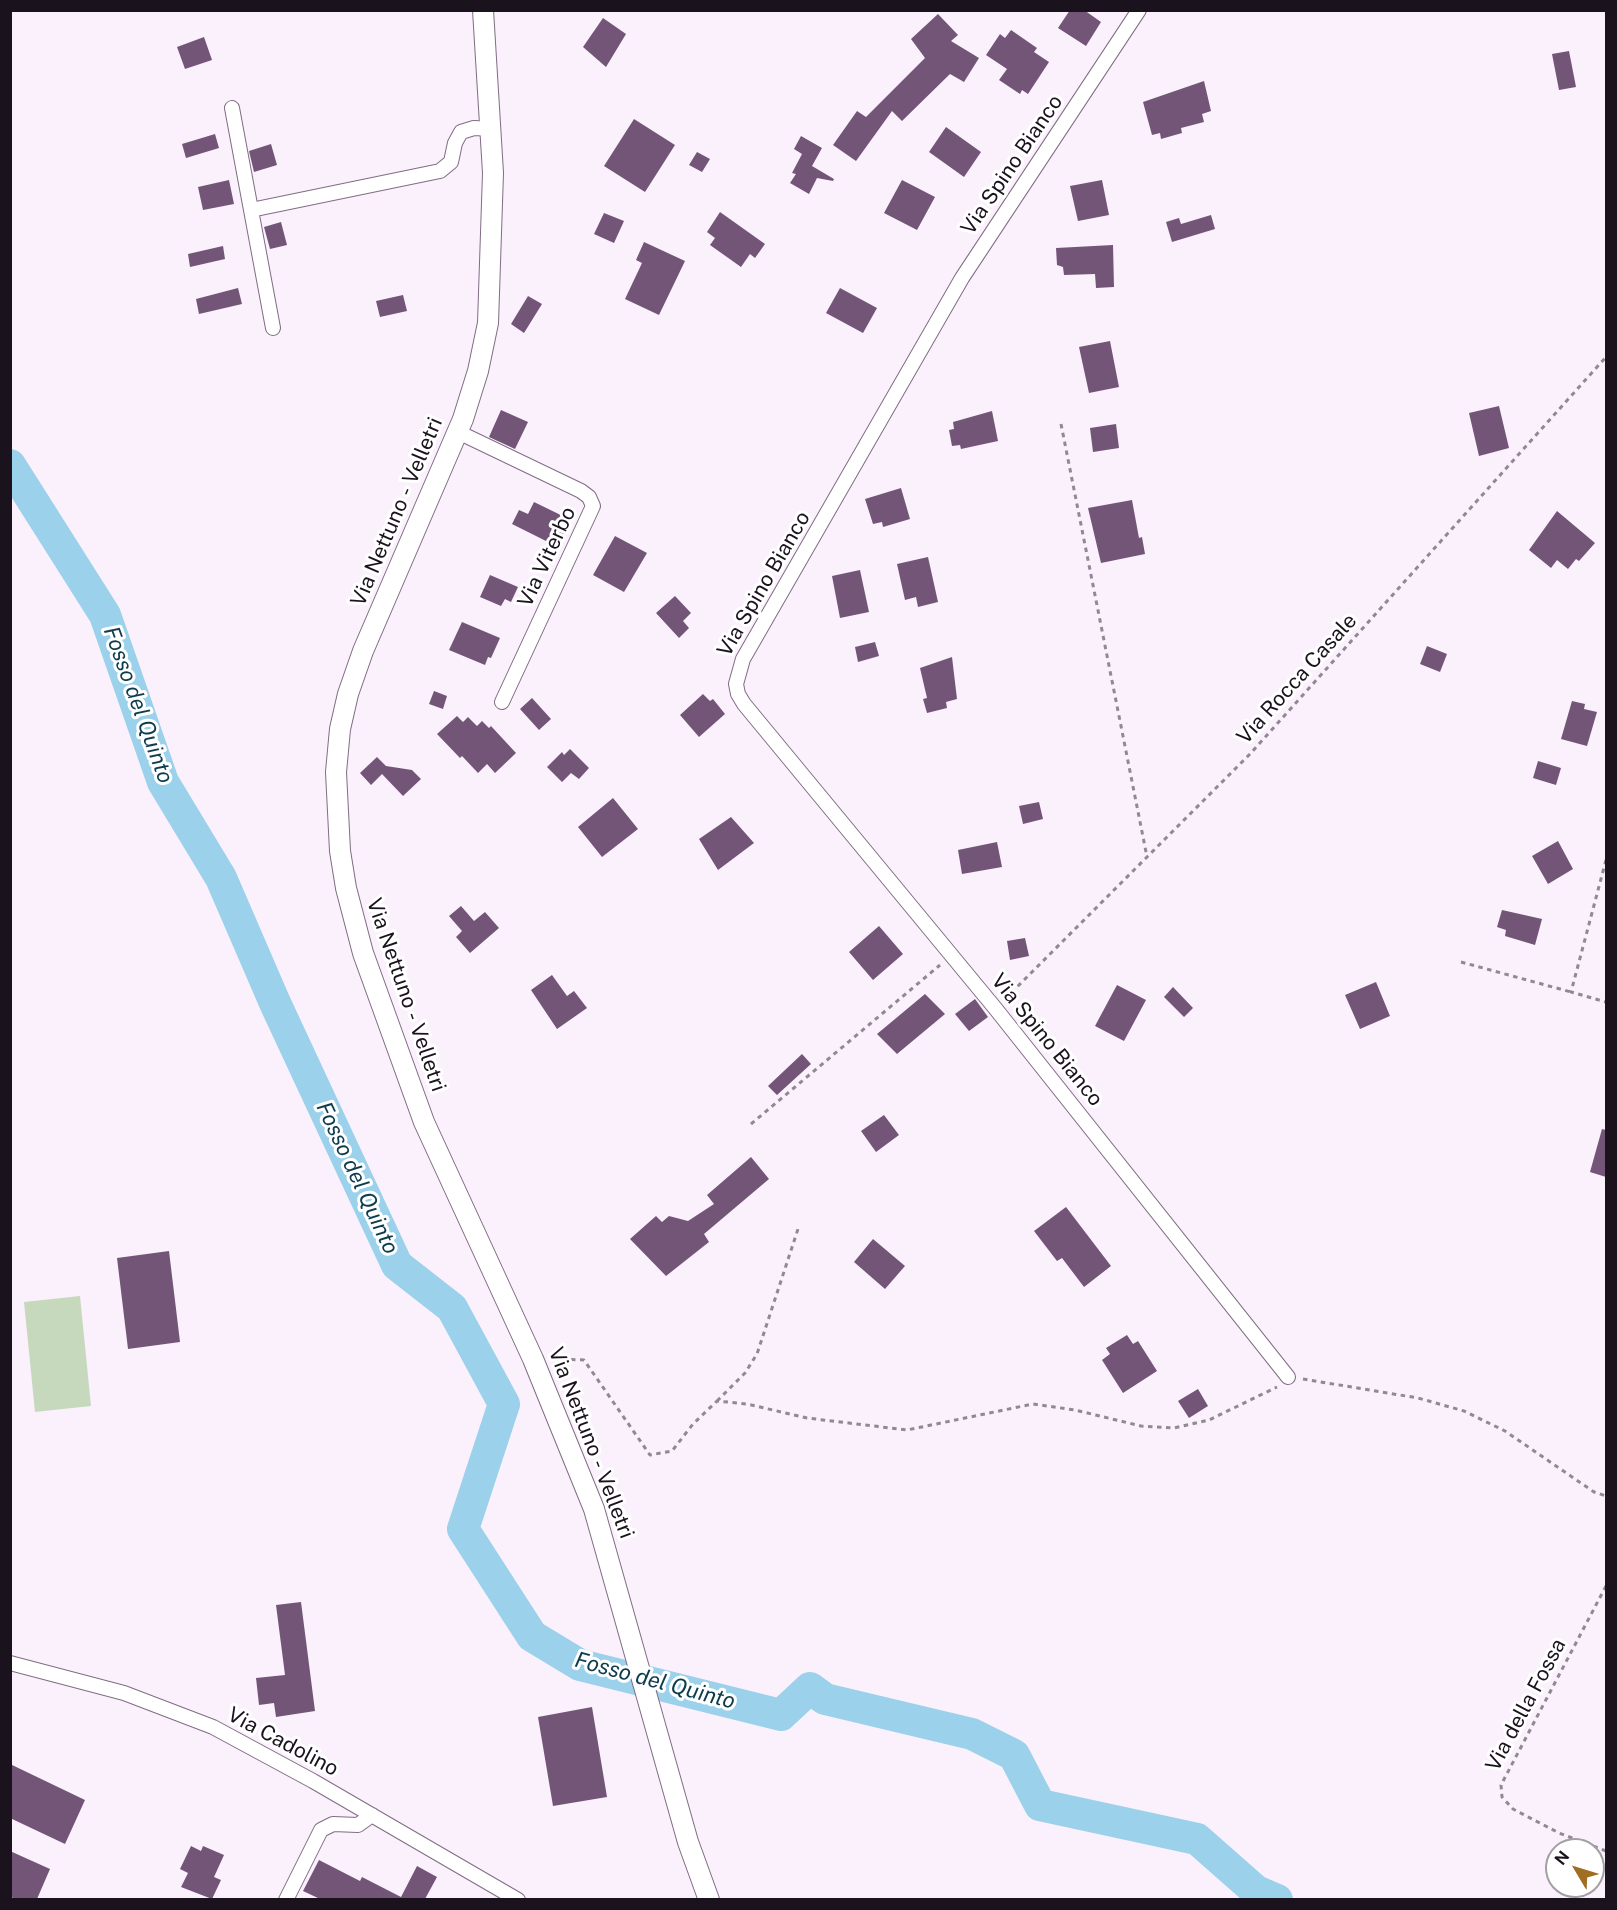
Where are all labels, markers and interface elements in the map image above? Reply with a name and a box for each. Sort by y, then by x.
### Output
street label: Via Spino Bianco [956,90,1068,240]
street label: Via Nettuno - Velletri [346,414,448,610]
street label: Via Viterbo [513,503,581,611]
street label: Via Spino Bianco [712,507,816,661]
street label: Via Rocca Casale [1232,609,1362,749]
water label: Fosso del Quinto [97,623,179,787]
street label: Via Nettuno - Velletri [361,895,451,1095]
street label: Via Spino Bianco [986,969,1108,1111]
water label: Fosso del Quinto [310,1098,404,1258]
street label: Via Nettuno - Velletri [543,1344,639,1542]
street label: Via della Fossa [1481,1634,1571,1776]
water label: Fosso del Quinto [572,1647,738,1715]
street label: Via Cadolino [223,1702,343,1782]
north arrow [1545,1838,1605,1898]
text: N [1551,1847,1573,1869]

